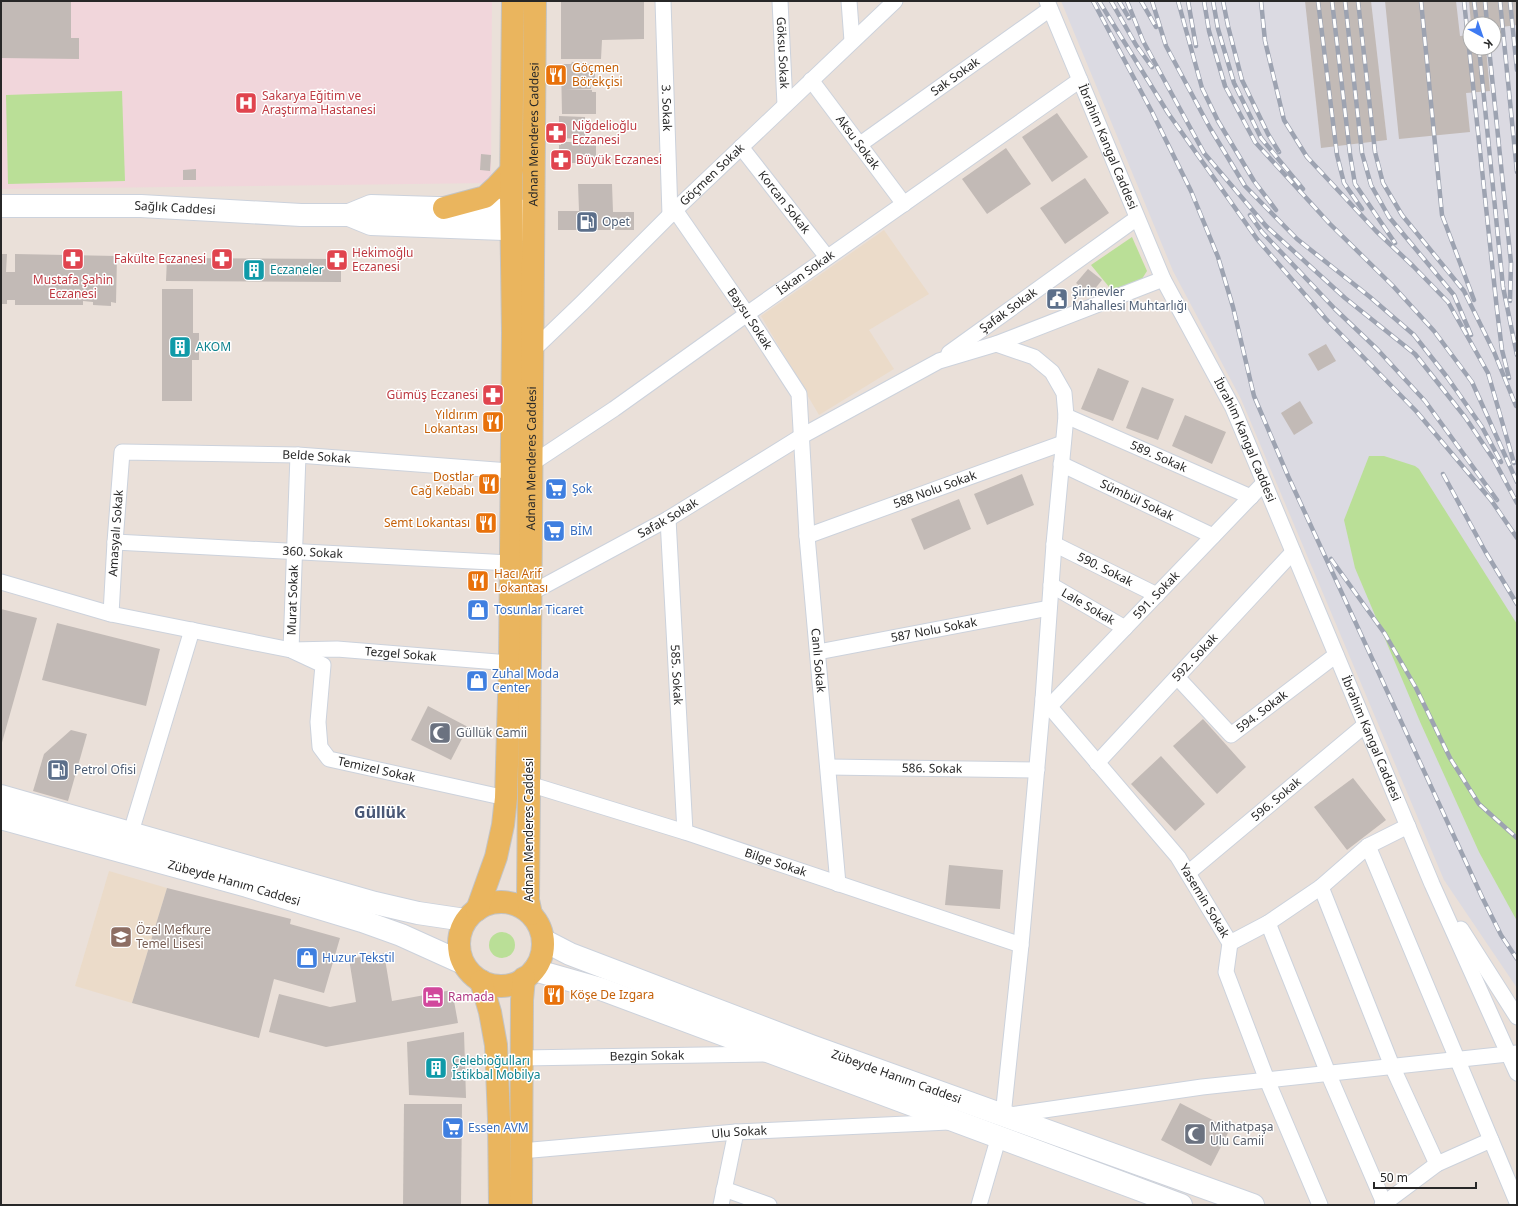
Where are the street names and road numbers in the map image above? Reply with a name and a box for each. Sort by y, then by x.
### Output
street label: Göksu Sokak [773,16,793,90]
street label: Sak Sokak [927,53,983,99]
street label: Adnan Menderes Caddesi [524,62,543,206]
street label: İbrahim Kangal Caddesi [1075,81,1142,212]
street label: 3. Sokak [658,84,676,132]
street label: Aksu Sokak [832,111,884,173]
street label: Göçmen Sokak [676,139,748,209]
street label: Korcan Sokak [754,167,815,237]
street label: Sağlık Caddesi [134,197,216,218]
street label: İskan Sokak [773,246,838,298]
street label: Şafak Sokak [976,283,1041,337]
street label: Baysu Sokak [724,284,777,353]
street label: İbrahim Kangal Caddesi [1210,374,1280,505]
street label: Adnan Menderes Caddesi [522,386,540,530]
street label: 589. Sokak [1128,436,1190,476]
street label: Belde Sokak [282,446,352,467]
street label: 588 Nolu Sokak [891,466,979,512]
street label: Sümbül Sokak [1097,475,1177,525]
street label: Amasyalı Sokak [104,488,127,577]
street label: Safak Sokak [634,493,702,542]
street label: 360. Sokak [282,542,344,562]
street label: 590. Sokak [1074,548,1137,590]
street label: Murat Sokak [283,564,302,636]
street label: 591. Sokak [1129,567,1183,623]
street label: Lale Sokak [1058,584,1119,629]
street label: 587 Nolu Sokak [889,613,979,646]
street label: Canlı Sokak [807,627,830,694]
street label: 592. Sokak [1168,629,1222,685]
street label: Tezgel Sokak [364,642,438,665]
street label: 585. Sokak [667,644,687,706]
street label: İbrahim Kangal Caddesi [1338,673,1405,803]
street label: 594. Sokak [1232,686,1291,736]
street label: Temizel Sokak [336,752,418,786]
street label: Adnan Menderes Caddesi [520,758,537,902]
street label: 586. Sokak [902,759,963,777]
street label: 596. Sokak [1247,773,1305,825]
street label: Bilge Sokak [743,844,810,881]
street label: Zübeyde Hanım Caddesi [166,856,302,910]
street label: Yasemin Sokak [1176,860,1234,941]
street label: Zübeyde Hanım Caddesi [829,1045,964,1107]
street label: Bezgin Sokak [610,1046,685,1065]
street label: Ulu Sokak [711,1122,768,1142]

